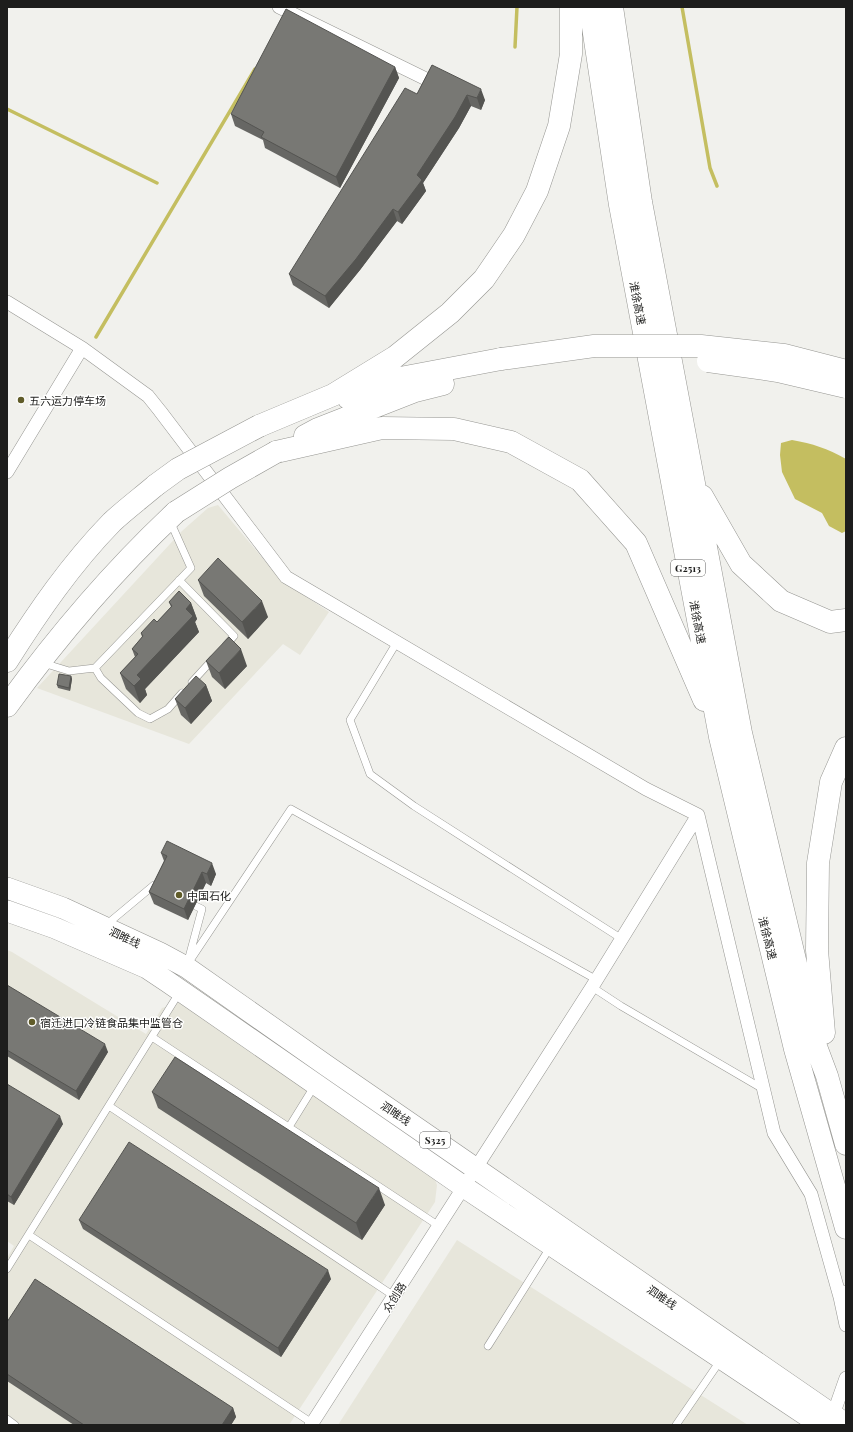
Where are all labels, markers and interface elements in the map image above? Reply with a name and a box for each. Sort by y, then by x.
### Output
street label: 淮徐高速 [626,280,650,326]
place label: 五六运力停车场 [29,393,106,408]
marker: 五六运力停车场 [16,395,26,405]
road number: G2513 [671,560,705,576]
street label: 淮徐高速 [686,599,710,645]
place label: 中国石化 [187,888,231,903]
marker: 中国石化 [174,890,184,900]
street label: 淮徐高速 [755,915,781,961]
street label: 泗睢线 [107,923,143,951]
place label: 宿迁进口冷链食品集中监管仓 [40,1015,183,1030]
marker: 宿迁进口冷链食品集中监管仓 [27,1017,37,1027]
street label: 泗睢线 [378,1098,414,1128]
road number: S325 [420,1132,450,1148]
street label: 众创路 [379,1279,409,1315]
street label: 泗睢线 [644,1281,680,1313]

